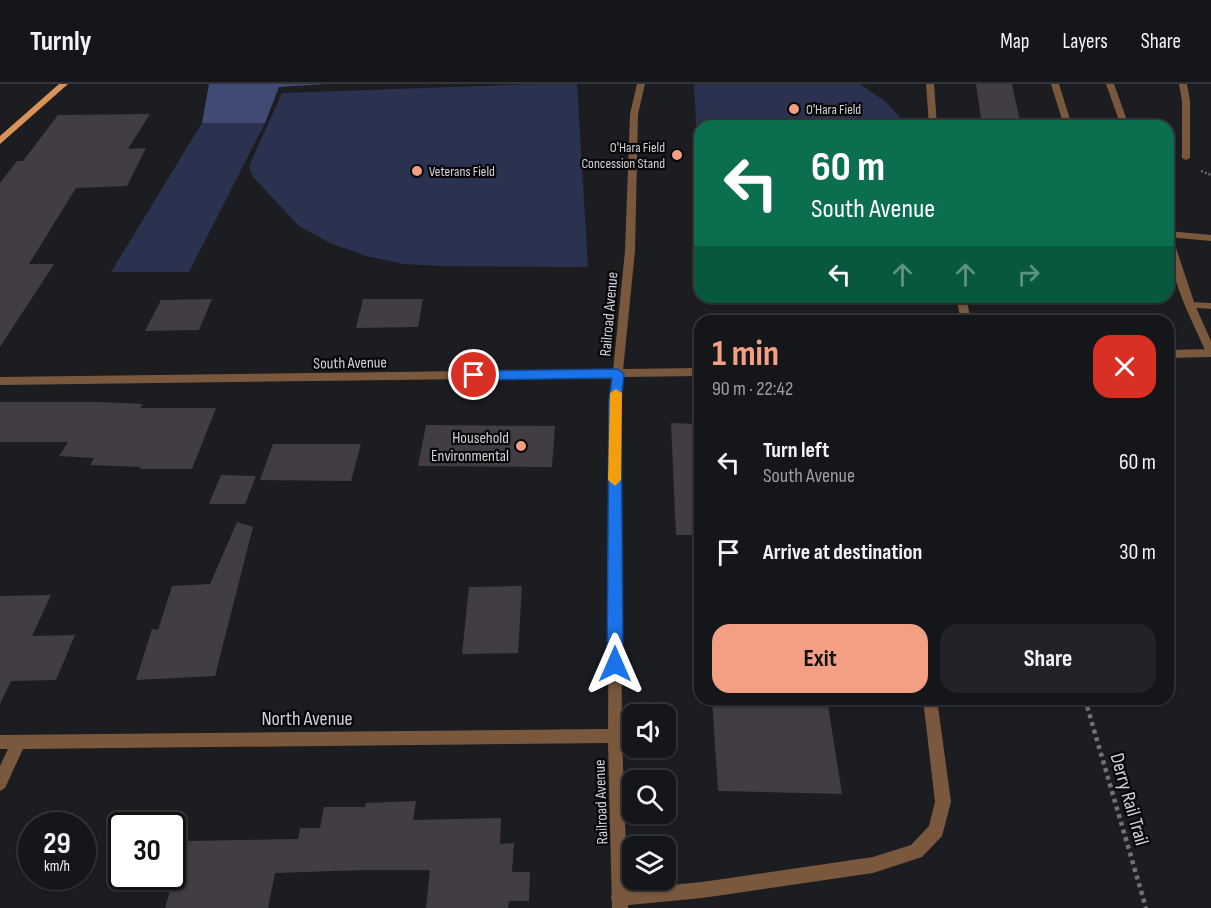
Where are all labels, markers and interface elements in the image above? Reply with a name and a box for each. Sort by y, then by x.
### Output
text: Turnly [30,25,91,58]
text: Map [1000,29,1029,54]
text: Layers [1062,29,1108,54]
text: Share [1141,29,1181,54]
place label: O'Hara Field [806,101,861,118]
marker: O'Hara Field [787,102,801,116]
place label: O'Hara Field Concession Stand [581,139,665,172]
text: 60 m [811,142,885,193]
icon: left [712,144,790,222]
marker: O'Hara Field Concession Stand [670,148,684,162]
place label: Veterans Field [429,163,495,180]
marker: Veterans Field [410,164,424,178]
text: South Avenue [811,193,935,225]
icon: left [823,258,856,291]
icon: ahead [886,258,919,291]
icon: ahead [949,258,982,291]
icon: right [1012,258,1045,291]
street label: Railroad Avenue [596,271,623,357]
text: 1 min [712,333,779,376]
button: close [1093,335,1156,398]
pin [448,349,499,400]
street label: South Avenue [313,353,387,374]
icon: arrive [457,358,490,391]
text: 90 m · 22:42 [712,377,793,401]
place label: Household Environmental [431,429,509,466]
text: Turn left [763,437,829,464]
marker: Household Environmental [514,439,528,453]
icon: left [712,446,745,479]
text: 60 m [1119,449,1156,476]
text: South Avenue [763,464,855,488]
icon: arrive [712,536,745,569]
text: Arrive at destination [763,539,922,566]
text: 30 m [1119,539,1156,566]
button: Exit [712,624,928,693]
button: Share [940,624,1156,693]
position arrow [583,632,647,696]
map controls [622,704,676,890]
button: sound [622,704,676,758]
street label: North Avenue [261,707,353,731]
street label: Derry Rail Trail [1104,750,1154,848]
street label: Railroad Avenue [591,759,612,845]
button: search [622,770,676,824]
speed limit sign: 30 [108,812,186,890]
text: 29 [43,826,71,862]
button: layers [622,836,676,890]
text: km/h [44,857,70,876]

